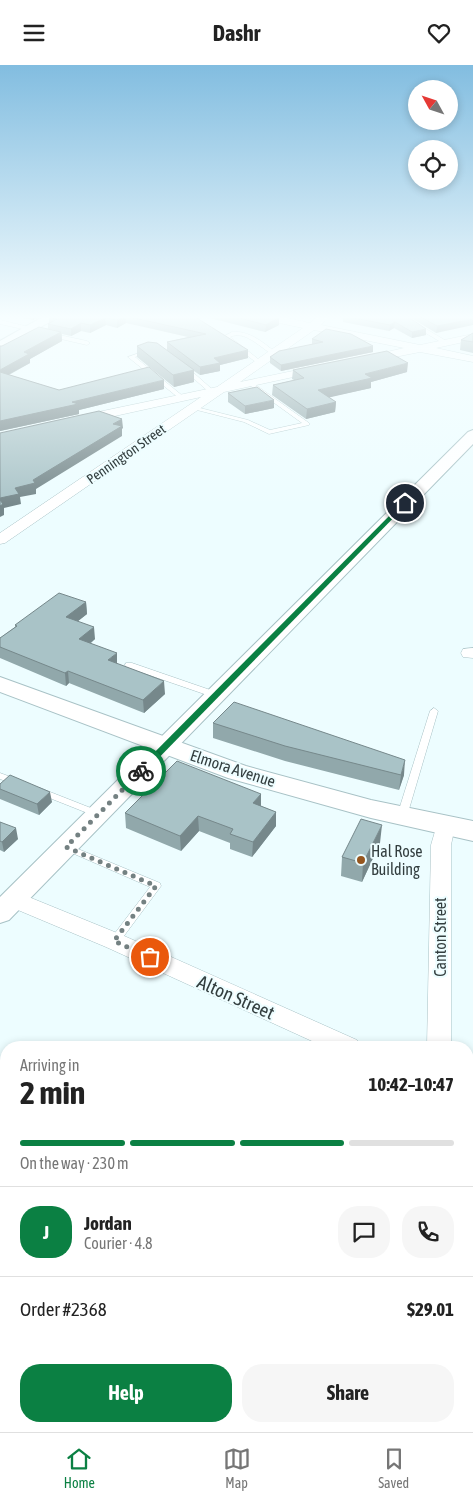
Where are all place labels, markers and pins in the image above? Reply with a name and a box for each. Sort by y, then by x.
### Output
pin [384,482,426,524]
place label: Hal Rose Building [371,842,423,879]
marker: Hal Rose Building [355,854,367,866]
pin [129,936,171,978]

